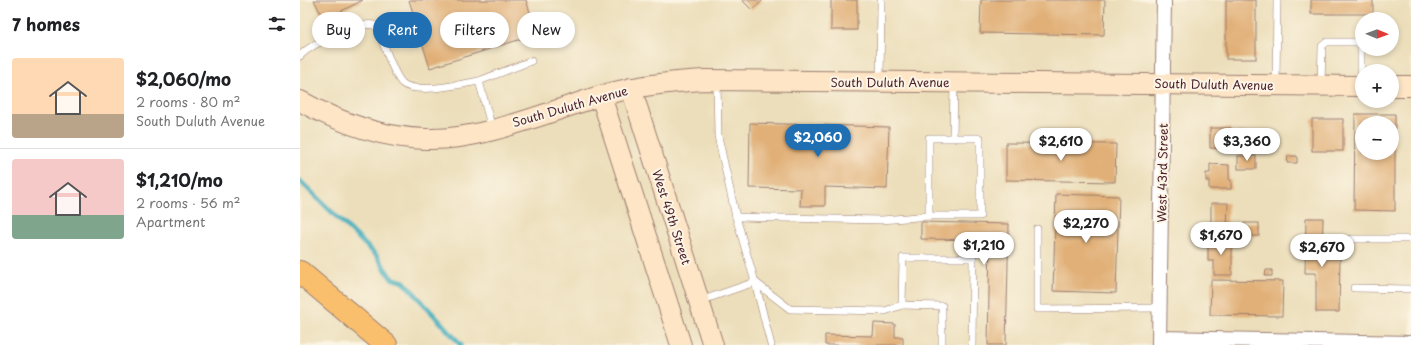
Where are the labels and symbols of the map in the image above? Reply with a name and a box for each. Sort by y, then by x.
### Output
north arrow [1355,12,1399,56]
street label: South Duluth Avenue [830,73,950,91]
street label: South Duluth Avenue [1154,74,1274,94]
street label: South Duluth Avenue [510,81,630,131]
street label: West 43rd Street [1152,123,1172,223]
pin: $2,060 [785,124,851,158]
pin: $2,610 [1028,128,1094,162]
pin: $3,360 [1214,128,1280,162]
street label: West 49th Street [648,167,696,267]
pin: $2,270 [1053,210,1119,244]
pin: $1,670 [1188,222,1254,256]
pin: $1,210 [951,232,1017,266]
pin: $2,670 [1289,234,1355,268]

